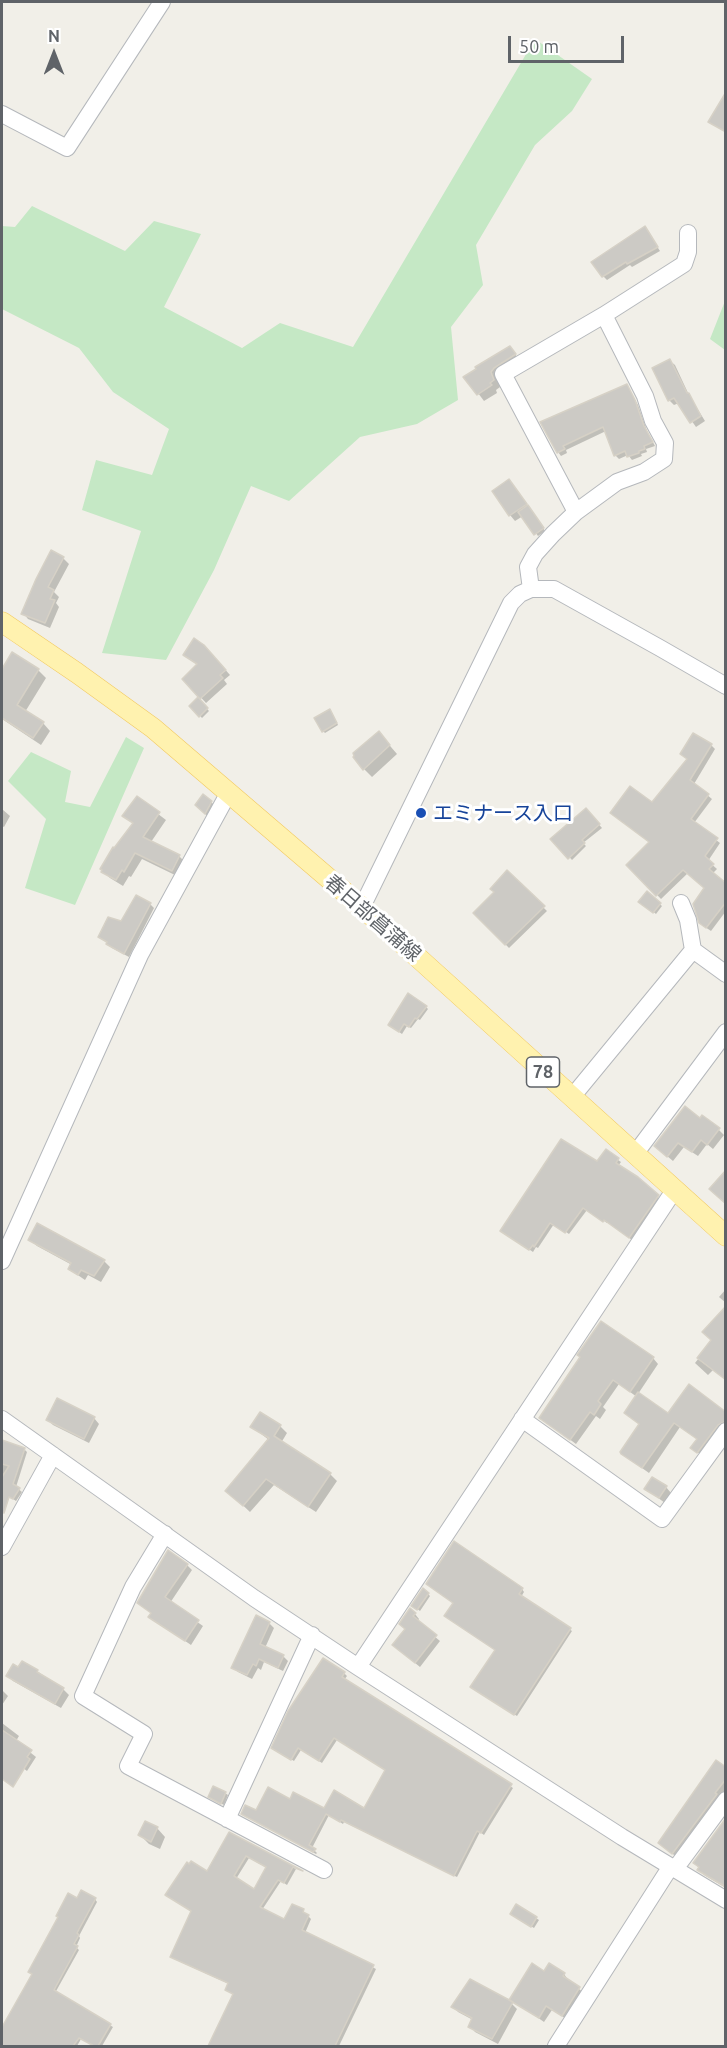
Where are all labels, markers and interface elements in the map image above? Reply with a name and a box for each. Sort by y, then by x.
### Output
north arrow [24,24,84,84]
scale bar [511,24,626,62]
text: N [48,27,60,45]
text: 50 m [519,36,559,56]
place label: エミナース入口 [433,801,573,825]
marker: エミナース入口 [414,806,428,820]
street label: 春日部菖蒲線 [320,870,426,966]
road number: 78 [526,1057,560,1087]

